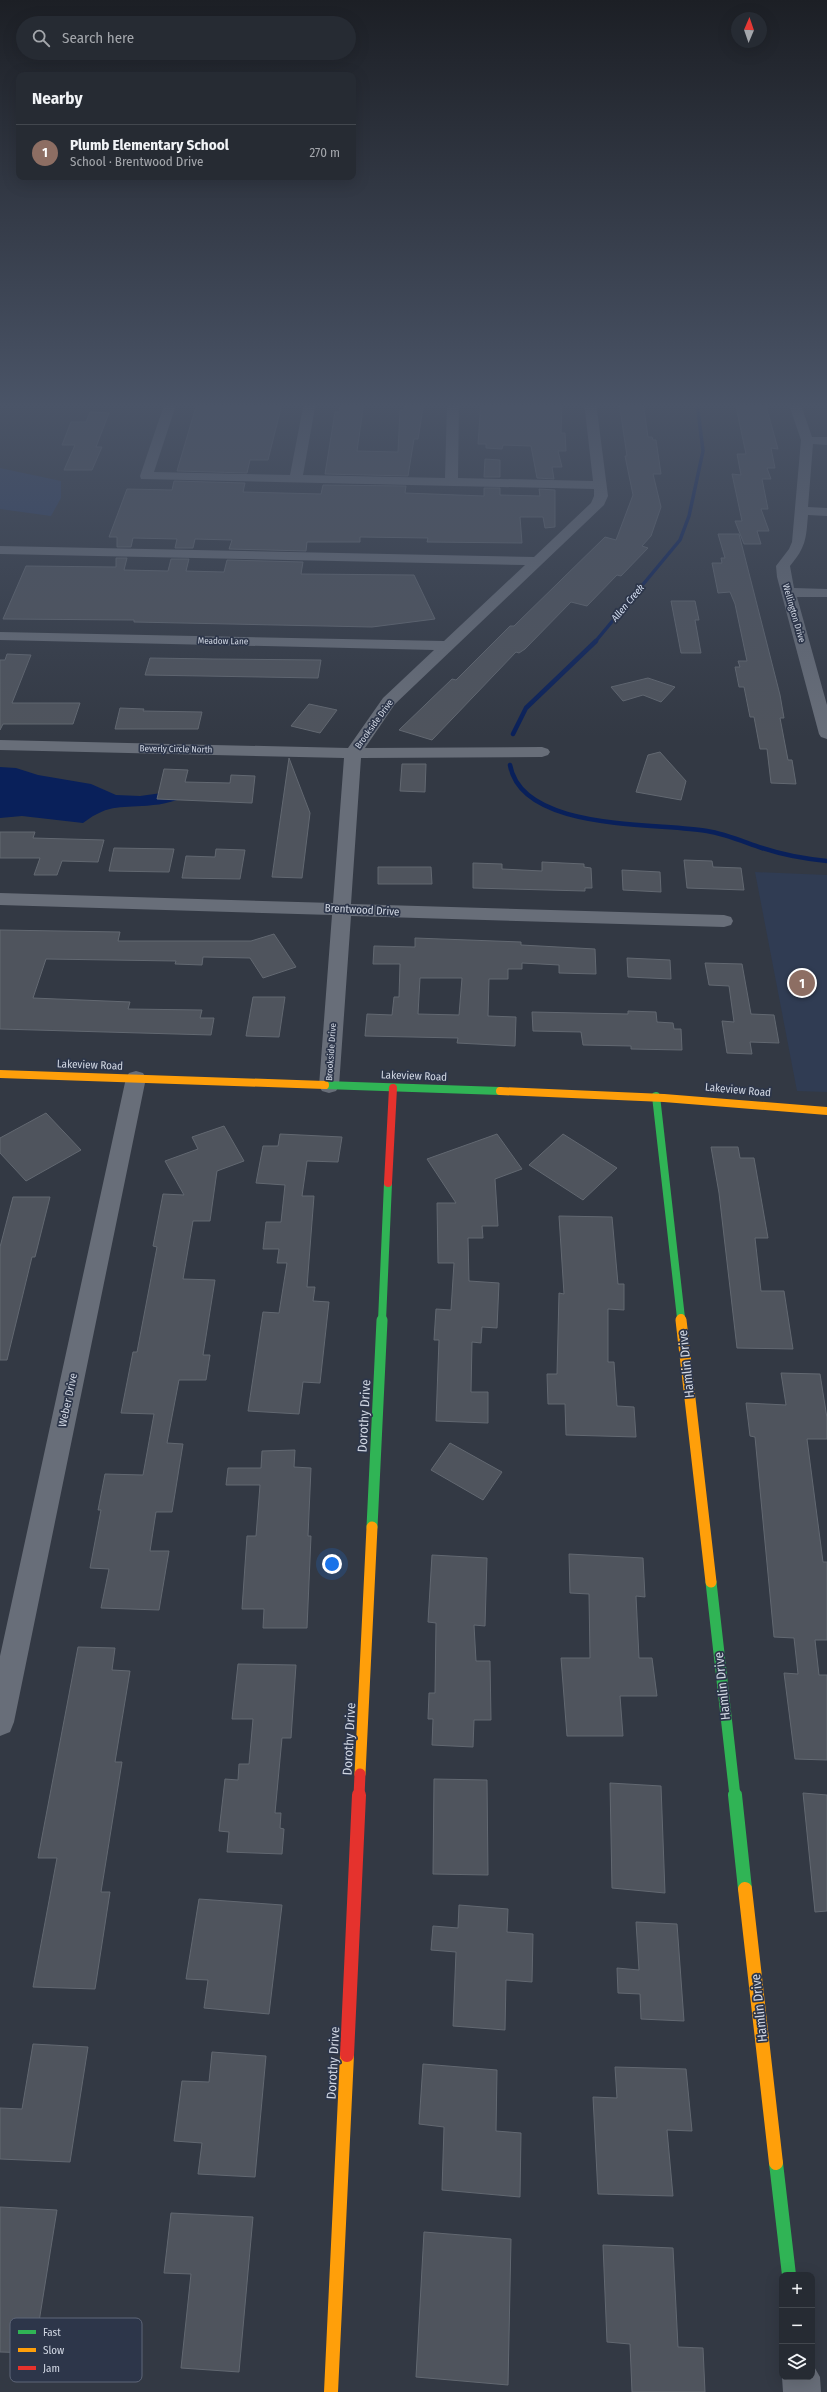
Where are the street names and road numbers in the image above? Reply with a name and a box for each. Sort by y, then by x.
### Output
street label: Wellington Drive [781,583,807,644]
street label: Meadow Lane [198,636,249,646]
street label: Brookside Drive [353,697,395,750]
street label: Beverly Circle North [140,743,213,755]
street label: Brentwood Drive [324,902,400,918]
street label: Brookside Drive [324,1022,338,1081]
street label: Lakeview Road [57,1057,123,1073]
street label: Lakeview Road [381,1068,447,1084]
street label: Lakeview Road [704,1081,772,1099]
street label: Hamlin Drive [675,1329,697,1399]
street label: Weber Drive [56,1372,80,1428]
street label: Dorothy Drive [355,1379,373,1453]
street label: Hamlin Drive [711,1651,733,1721]
street label: Dorothy Drive [340,1702,358,1776]
street label: Hamlin Drive [748,1973,770,2043]
street label: Dorothy Drive [324,2026,342,2100]

